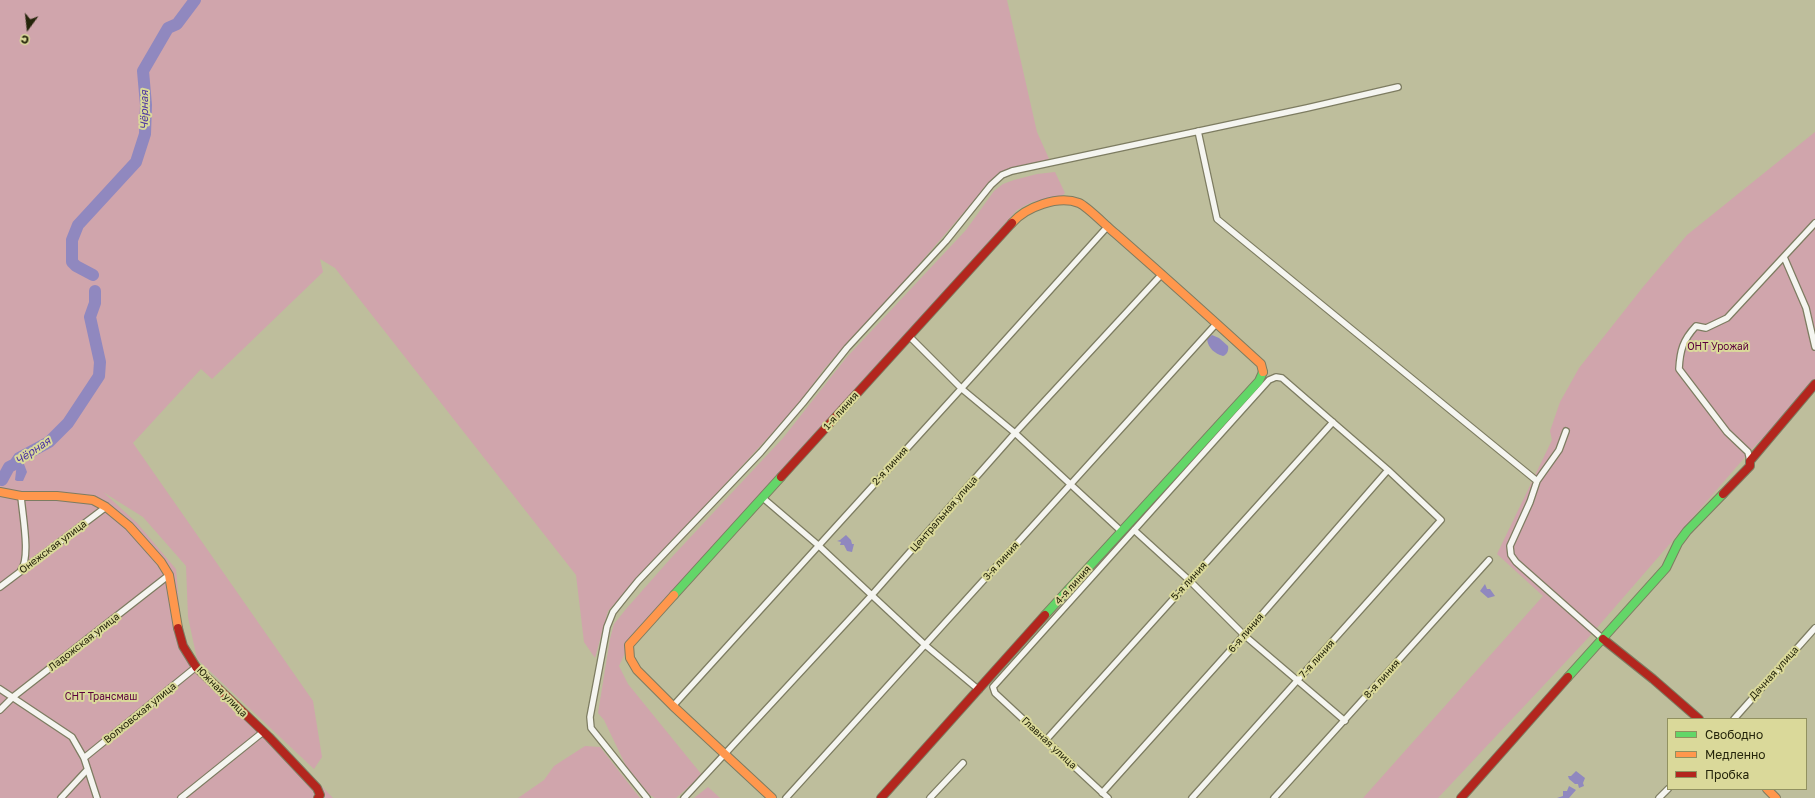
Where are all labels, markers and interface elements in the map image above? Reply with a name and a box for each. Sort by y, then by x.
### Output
north arrow [8,8,48,48]
text: С [19,33,30,47]
water label: Чёрная [138,90,152,130]
park label: ОНТ Урожай [1687,341,1749,353]
street label: 1-я линия [821,390,861,432]
water label: Чёрная [13,434,53,468]
street label: 2-я линия [870,444,910,488]
street label: Центральная улица [908,474,980,554]
street label: Онежская улица [17,518,89,576]
street label: 3-я линия [981,539,1021,583]
street label: 5-я линия [1169,559,1209,603]
street label: 4-я линия [1052,563,1094,607]
street label: Ладожская улица [46,611,122,673]
street label: 6-я линия [1226,611,1266,655]
street label: 7-я линия [1297,637,1337,681]
street label: Дачная улица [1747,644,1801,702]
street label: 8-я линия [1361,657,1403,701]
street label: Южная улица [194,664,250,720]
street label: Волховская улица [101,680,179,746]
park label: СНТ Трансмаш [65,691,137,703]
street label: Главная улица [1019,714,1079,772]
legend [1667,718,1807,790]
text: Свободно [1705,727,1763,742]
text: Медленно [1705,747,1765,762]
text: Пробка [1705,767,1749,782]

